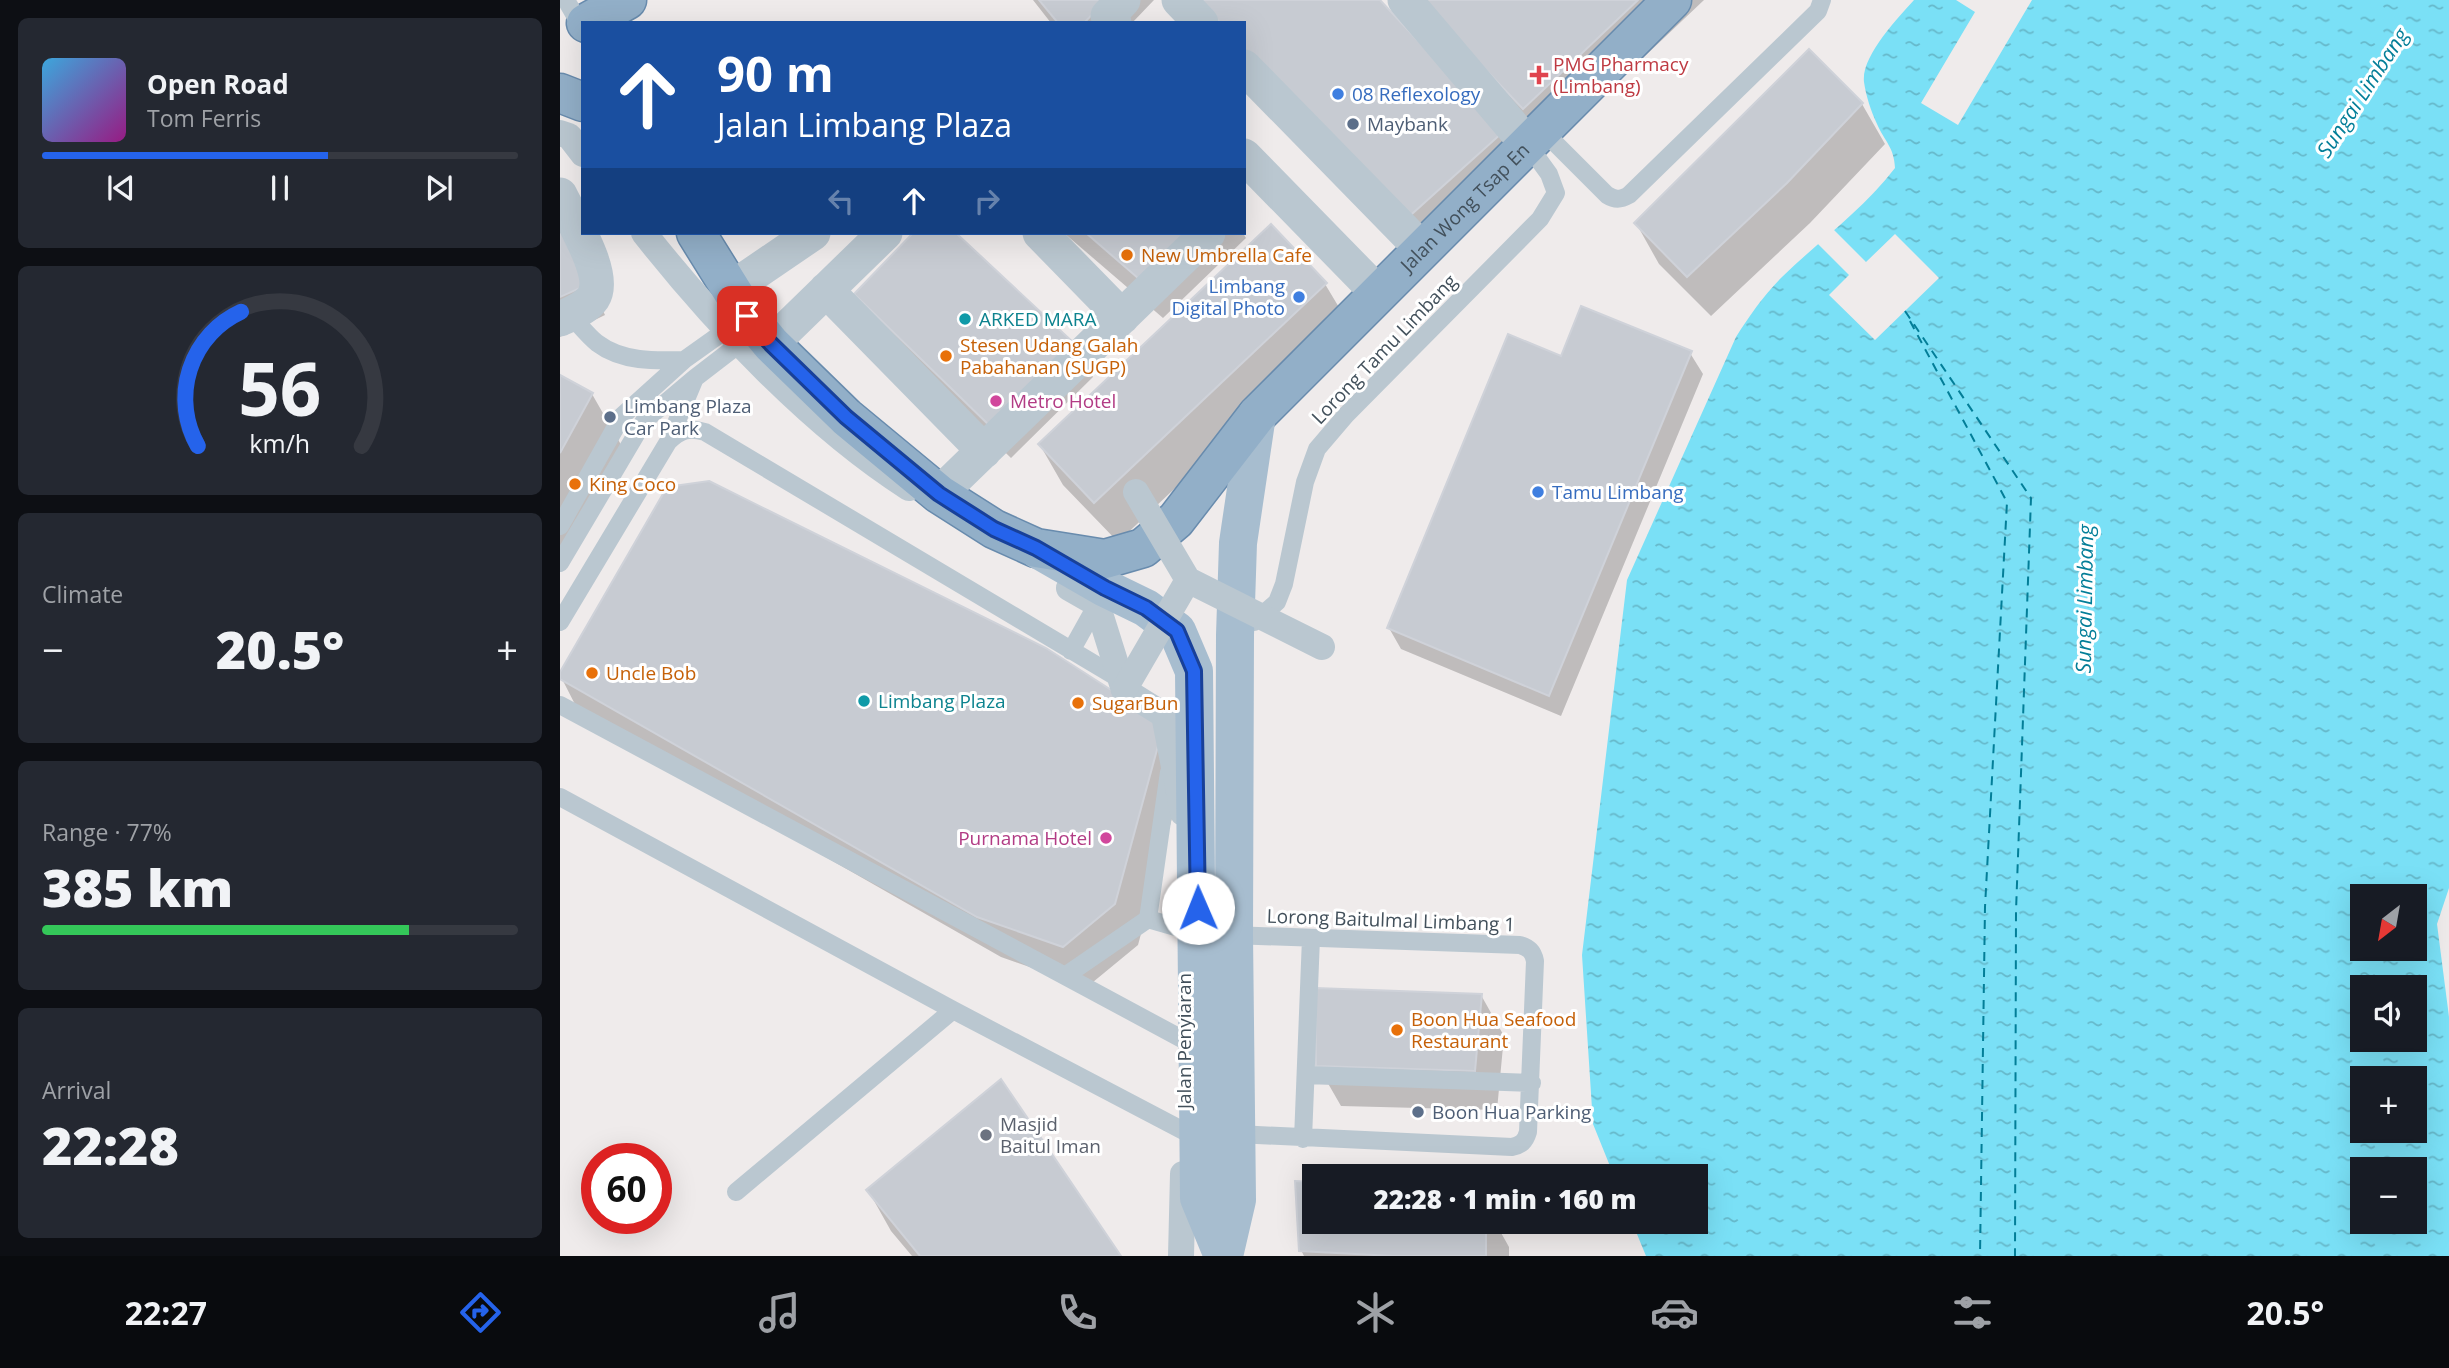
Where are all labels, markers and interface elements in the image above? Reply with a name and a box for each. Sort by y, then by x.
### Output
water label: Sungai Limbang [2310,21,2415,163]
text: 90 m [717,40,834,106]
icon: ahead [602,49,693,140]
place label: PMG Pharmacy (Limbang) [1553,51,1689,99]
text: Open Road [147,66,289,102]
marker: PMG Pharmacy (Limbang) [1531,67,1547,83]
place label: 08 Reflexology [1352,81,1481,107]
marker: 08 Reflexology [1330,86,1346,102]
text: Tom Ferris [147,102,261,134]
text: Jalan Limbang Plaza [717,103,1012,146]
place label: Maybank [1367,111,1448,137]
marker: Maybank [1345,116,1361,132]
street label: Jalan Wong Tsap En [1393,137,1535,279]
icon: previous [102,169,140,207]
icon: pause [261,169,299,207]
icon: next [420,169,458,207]
icon: left [822,182,860,220]
icon: ahead [895,182,933,220]
icon: right [968,182,1006,220]
place label: New Umbrella Cafe [1141,242,1312,268]
marker: New Umbrella Cafe [1119,247,1135,263]
street label: Lorong Tamu Limbang [1305,268,1463,430]
place label: Limbang Digital Photo [1172,273,1285,321]
pin [717,286,777,346]
marker: Limbang Digital Photo [1291,289,1307,305]
icon: arrive [728,297,766,335]
place label: ARKED MARA [979,306,1097,332]
marker: ARKED MARA [957,311,973,327]
place label: Stesen Udang Galah Pabahanan (SUGP) [960,332,1139,380]
text: 56 [238,339,322,438]
marker: Stesen Udang Galah Pabahanan (SUGP) [938,348,954,364]
place label: Metro Hotel [1010,388,1116,414]
place label: Limbang Plaza Car Park [624,393,752,441]
marker: Metro Hotel [988,393,1004,409]
marker: Limbang Plaza Car Park [602,409,618,425]
text: km/h [250,426,310,460]
place label: King Coco [589,471,676,497]
marker: King Coco [567,476,583,492]
place label: Tamu Limbang [1552,479,1684,505]
marker: Tamu Limbang [1530,484,1546,500]
water label: Sungai Limbang [2069,523,2099,674]
text: Climate [42,578,123,610]
text: 20.5° [216,613,344,684]
text: − [42,623,64,675]
text: + [496,623,518,675]
place label: Uncle Bob [606,660,696,686]
marker: Uncle Bob [584,665,600,681]
place label: Limbang Plaza [878,688,1006,714]
place label: SugarBun [1092,690,1178,716]
marker: Limbang Plaza [856,693,872,709]
marker: SugarBun [1070,695,1086,711]
text: Range · 77% [42,816,172,848]
place label: Purnama Hotel [958,825,1092,851]
marker: Purnama Hotel [1098,830,1114,846]
text: 385 km [42,851,233,922]
position arrow [1161,871,1235,945]
north arrow [2350,884,2427,961]
map controls [2350,884,2427,1234]
street label: Lorong Baitulmal Limbang 1 [1266,903,1516,937]
street label: Jalan Penyiaran [1171,973,1197,1111]
button: sound [2350,975,2427,1052]
place label: Boon Hua Seafood Restaurant [1411,1006,1576,1054]
marker: Boon Hua Seafood Restaurant [1389,1022,1405,1038]
button: + [2350,1066,2427,1143]
text: Arrival [42,1074,111,1106]
place label: Boon Hua Parking [1432,1099,1591,1125]
marker: Boon Hua Parking [1410,1104,1426,1120]
text: 22:28 [42,1109,179,1180]
place label: Masjid Baitul Iman [1000,1111,1101,1159]
marker: Masjid Baitul Iman [978,1127,994,1143]
speed limit sign: 60 [581,1143,672,1234]
button: − [2350,1157,2427,1234]
text: 22:28 · 1 min · 160 m [1374,1181,1636,1217]
icon: directions [456,1288,505,1337]
icon: music [755,1288,804,1337]
icon: phone [1053,1288,1102,1337]
icon: climate [1351,1288,1400,1337]
icon: car [1650,1288,1699,1337]
icon: filters [1948,1288,1997,1337]
text: 22:27 [125,1291,207,1334]
text: 20.5° [2247,1291,2324,1334]

